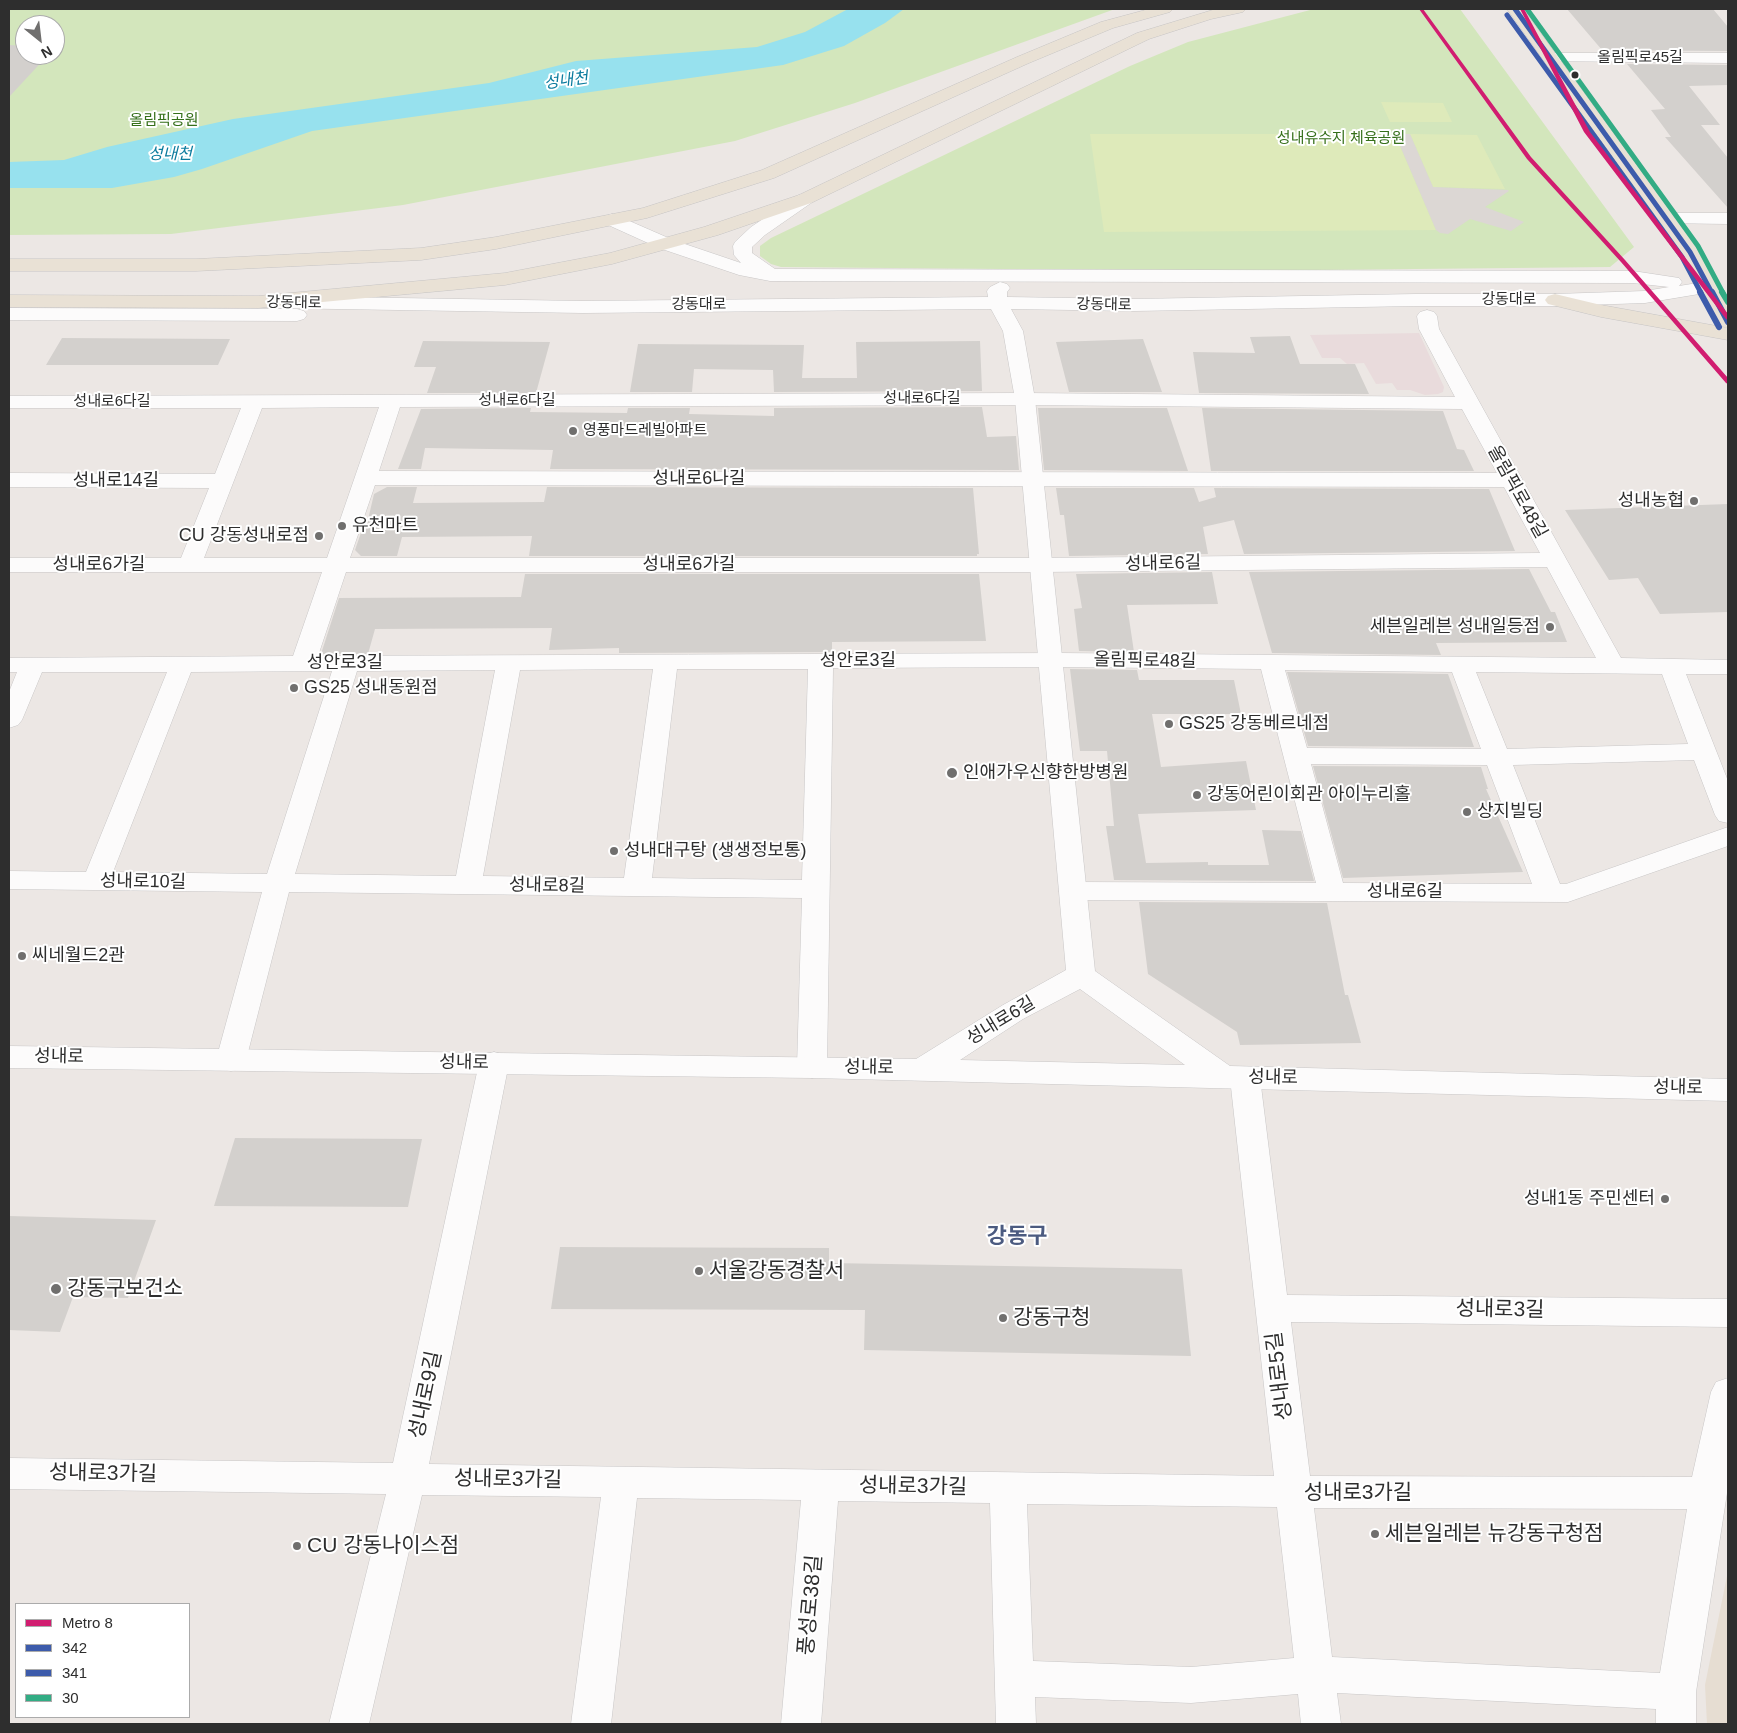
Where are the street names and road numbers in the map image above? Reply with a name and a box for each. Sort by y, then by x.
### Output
street label: 올림픽로45길 [1597,49,1683,67]
street label: 강동대로 [1481,291,1537,309]
street label: 강동대로 [266,294,322,312]
street label: 강동대로 [671,296,727,314]
street label: 강동대로 [1076,296,1132,314]
street label: 성내로6다길 [883,390,961,408]
street label: 성내로6다길 [478,392,556,410]
street label: 성내로6다길 [73,393,151,411]
street label: 올림픽로48길 [1483,442,1551,542]
street label: 성내로6나길 [653,468,745,490]
street label: 성내로14길 [73,470,159,492]
street label: 성내로6길 [1125,553,1201,575]
street label: 성내로6가길 [53,554,145,576]
street label: 성내로6가길 [643,554,735,576]
street label: 올림픽로48길 [1093,649,1197,673]
street label: 성안로3길 [820,650,896,672]
street label: 성안로3길 [307,652,383,674]
street label: 성내로10길 [100,870,186,894]
street label: 성내로8길 [509,875,585,897]
street label: 성내로6길 [1367,881,1443,903]
street label: 성내로6길 [963,992,1039,1050]
street label: 성내로 [34,1046,84,1068]
street label: 성내로 [439,1052,489,1074]
street label: 성내로 [844,1057,894,1079]
street label: 성내로 [1248,1067,1298,1089]
street label: 성내로 [1653,1077,1703,1099]
street label: 성내로3길 [1455,1297,1545,1323]
street label: 성내로5길 [1262,1330,1298,1422]
street label: 성내로9길 [404,1349,448,1441]
street label: 성내로3가길 [49,1460,157,1488]
street label: 성내로3가길 [454,1466,562,1494]
street label: 성내로3가길 [859,1473,967,1501]
street label: 성내로3가길 [1304,1480,1412,1506]
street label: 풍성로38길 [794,1554,828,1656]

